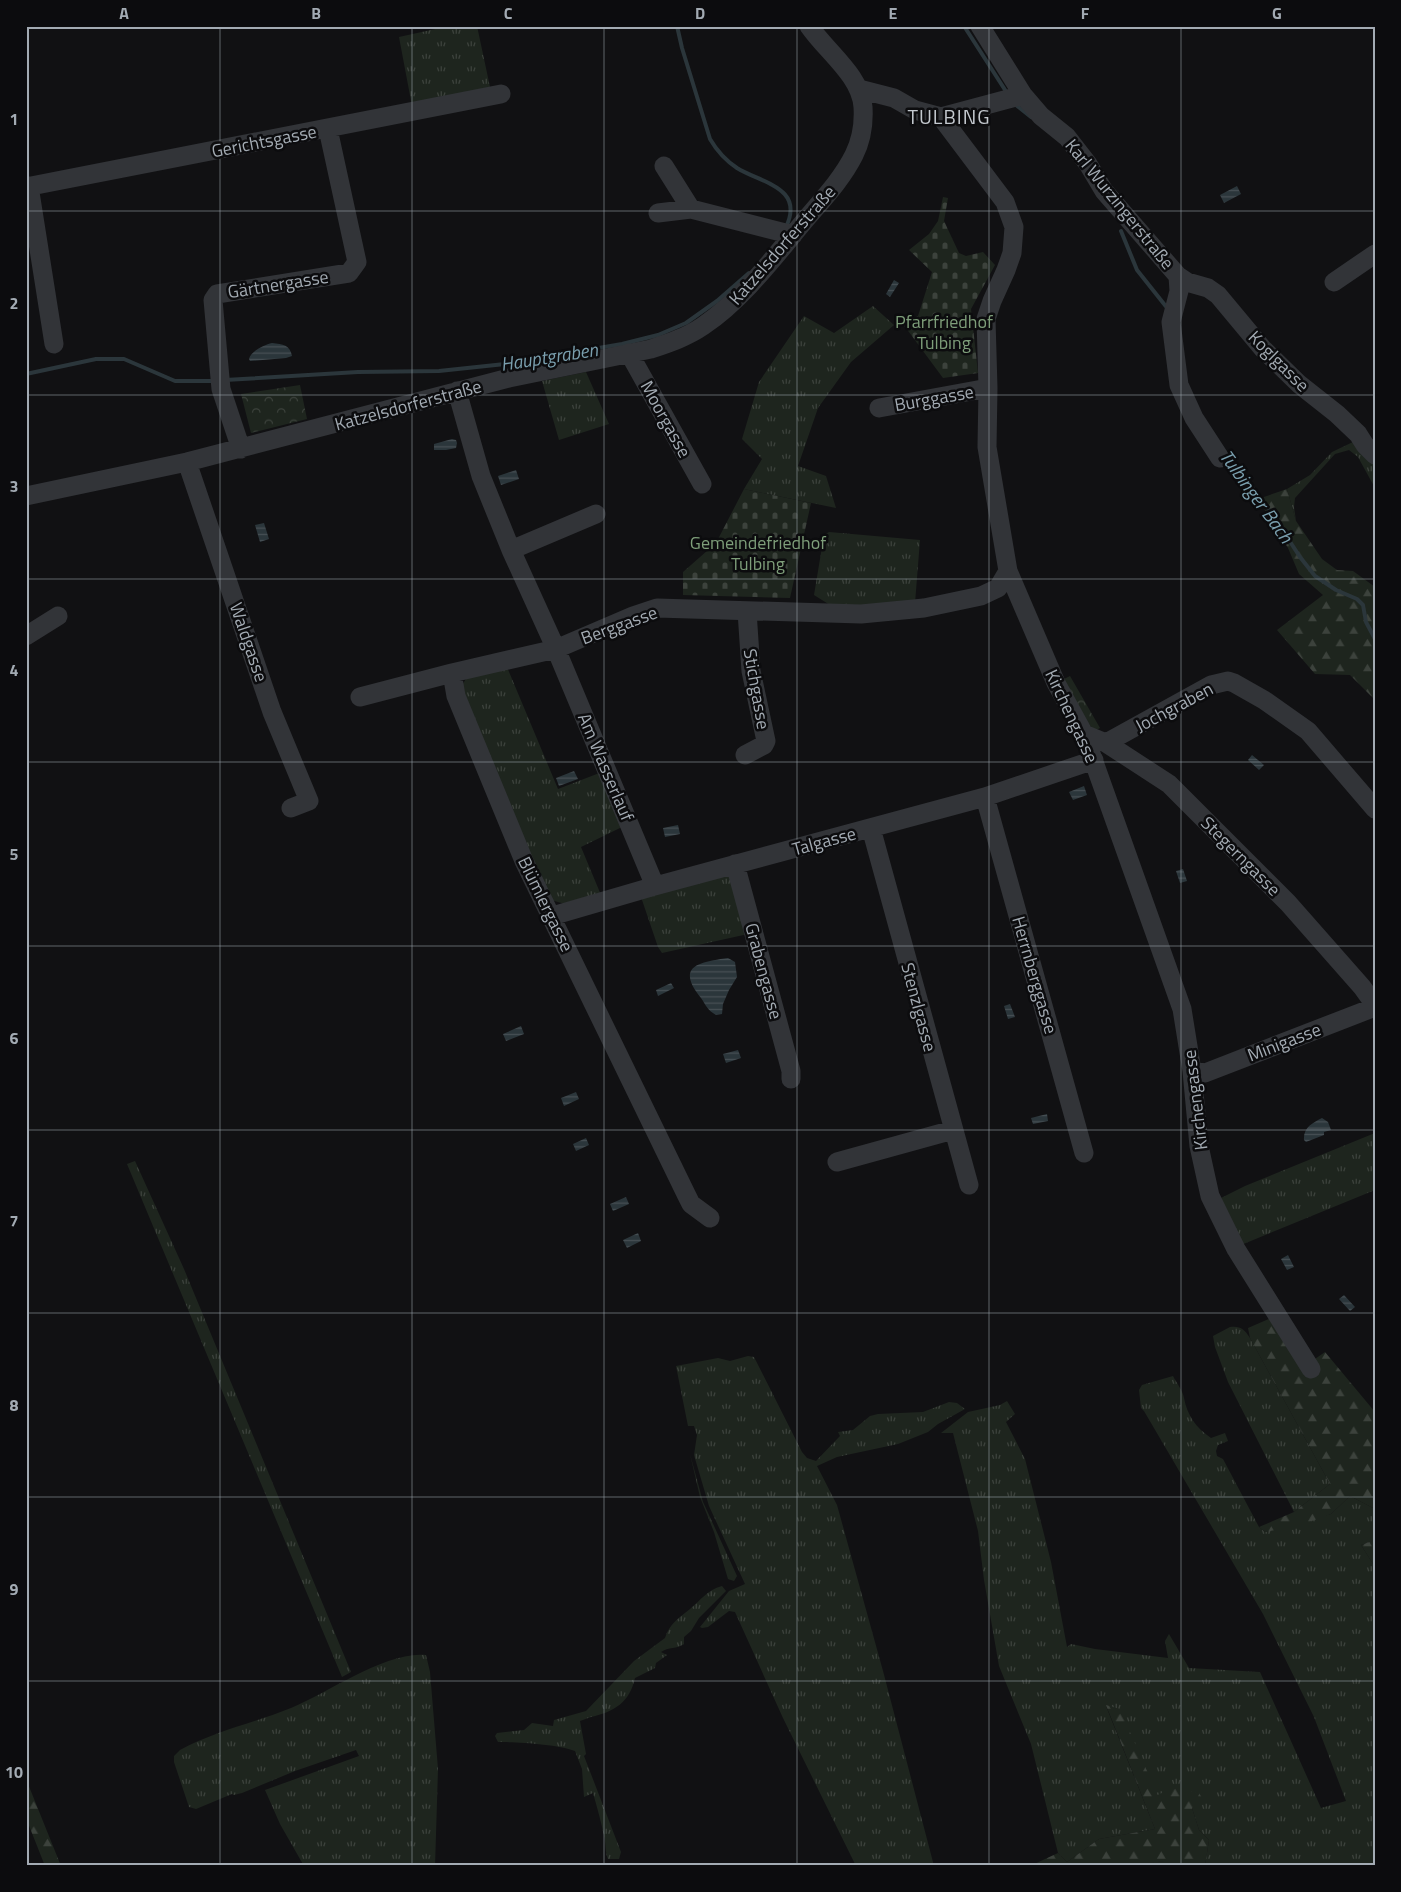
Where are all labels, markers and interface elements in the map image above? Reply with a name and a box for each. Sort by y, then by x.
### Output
text: A [119,1,129,25]
text: B [311,1,321,25]
text: C [504,1,513,25]
text: D [695,1,705,25]
text: E [889,1,898,25]
text: F [1081,1,1090,25]
text: G [1272,1,1282,25]
district label: TULBING [907,101,991,132]
text: 1 [10,107,18,131]
street label: Gerichtsgasse [209,118,319,164]
street label: Karl Wurzingerstraße [1059,133,1181,275]
street label: Katzelsdorferstraße [722,179,842,311]
street label: Gärtnergasse [226,263,330,305]
text: 2 [10,291,18,315]
park label: Pfarrfriedhof Tulbing [895,308,993,356]
street label: Koglgasse [1242,324,1316,398]
water label: Hauptgraben [498,334,600,378]
street label: Katzelsdorferstraße [332,372,484,438]
street label: Moorgasse [634,376,698,462]
street label: Burggasse [892,378,976,418]
water label: Tulbinger Bach [1213,443,1301,549]
text: 3 [10,474,18,498]
park label: Gemeindefriedhof Tulbing [690,529,826,577]
street label: Waldgasse [223,599,275,685]
street label: Berggasse [577,599,661,651]
street label: Stichgasse [737,647,777,731]
text: 4 [10,658,19,682]
street label: Kirchengasse [1039,665,1105,767]
street label: Jochgraben [1130,675,1218,739]
street label: Am Wasserlauf [571,709,641,825]
street label: Stegerngasse [1195,810,1287,902]
street label: Talgasse [789,820,859,862]
text: 5 [10,842,19,866]
street label: Blümlergasse [511,852,581,956]
street label: Herrnberggasse [1005,913,1065,1037]
street label: Grabengasse [738,920,790,1022]
street label: Stenzlgasse [894,959,944,1055]
street label: Minigasse [1243,1016,1325,1068]
text: 6 [10,1026,19,1050]
street label: Kirchengasse [1175,1048,1215,1152]
text: 7 [10,1209,18,1233]
text: 8 [10,1393,19,1417]
text: 9 [10,1577,19,1601]
text: 10 [5,1760,23,1784]

